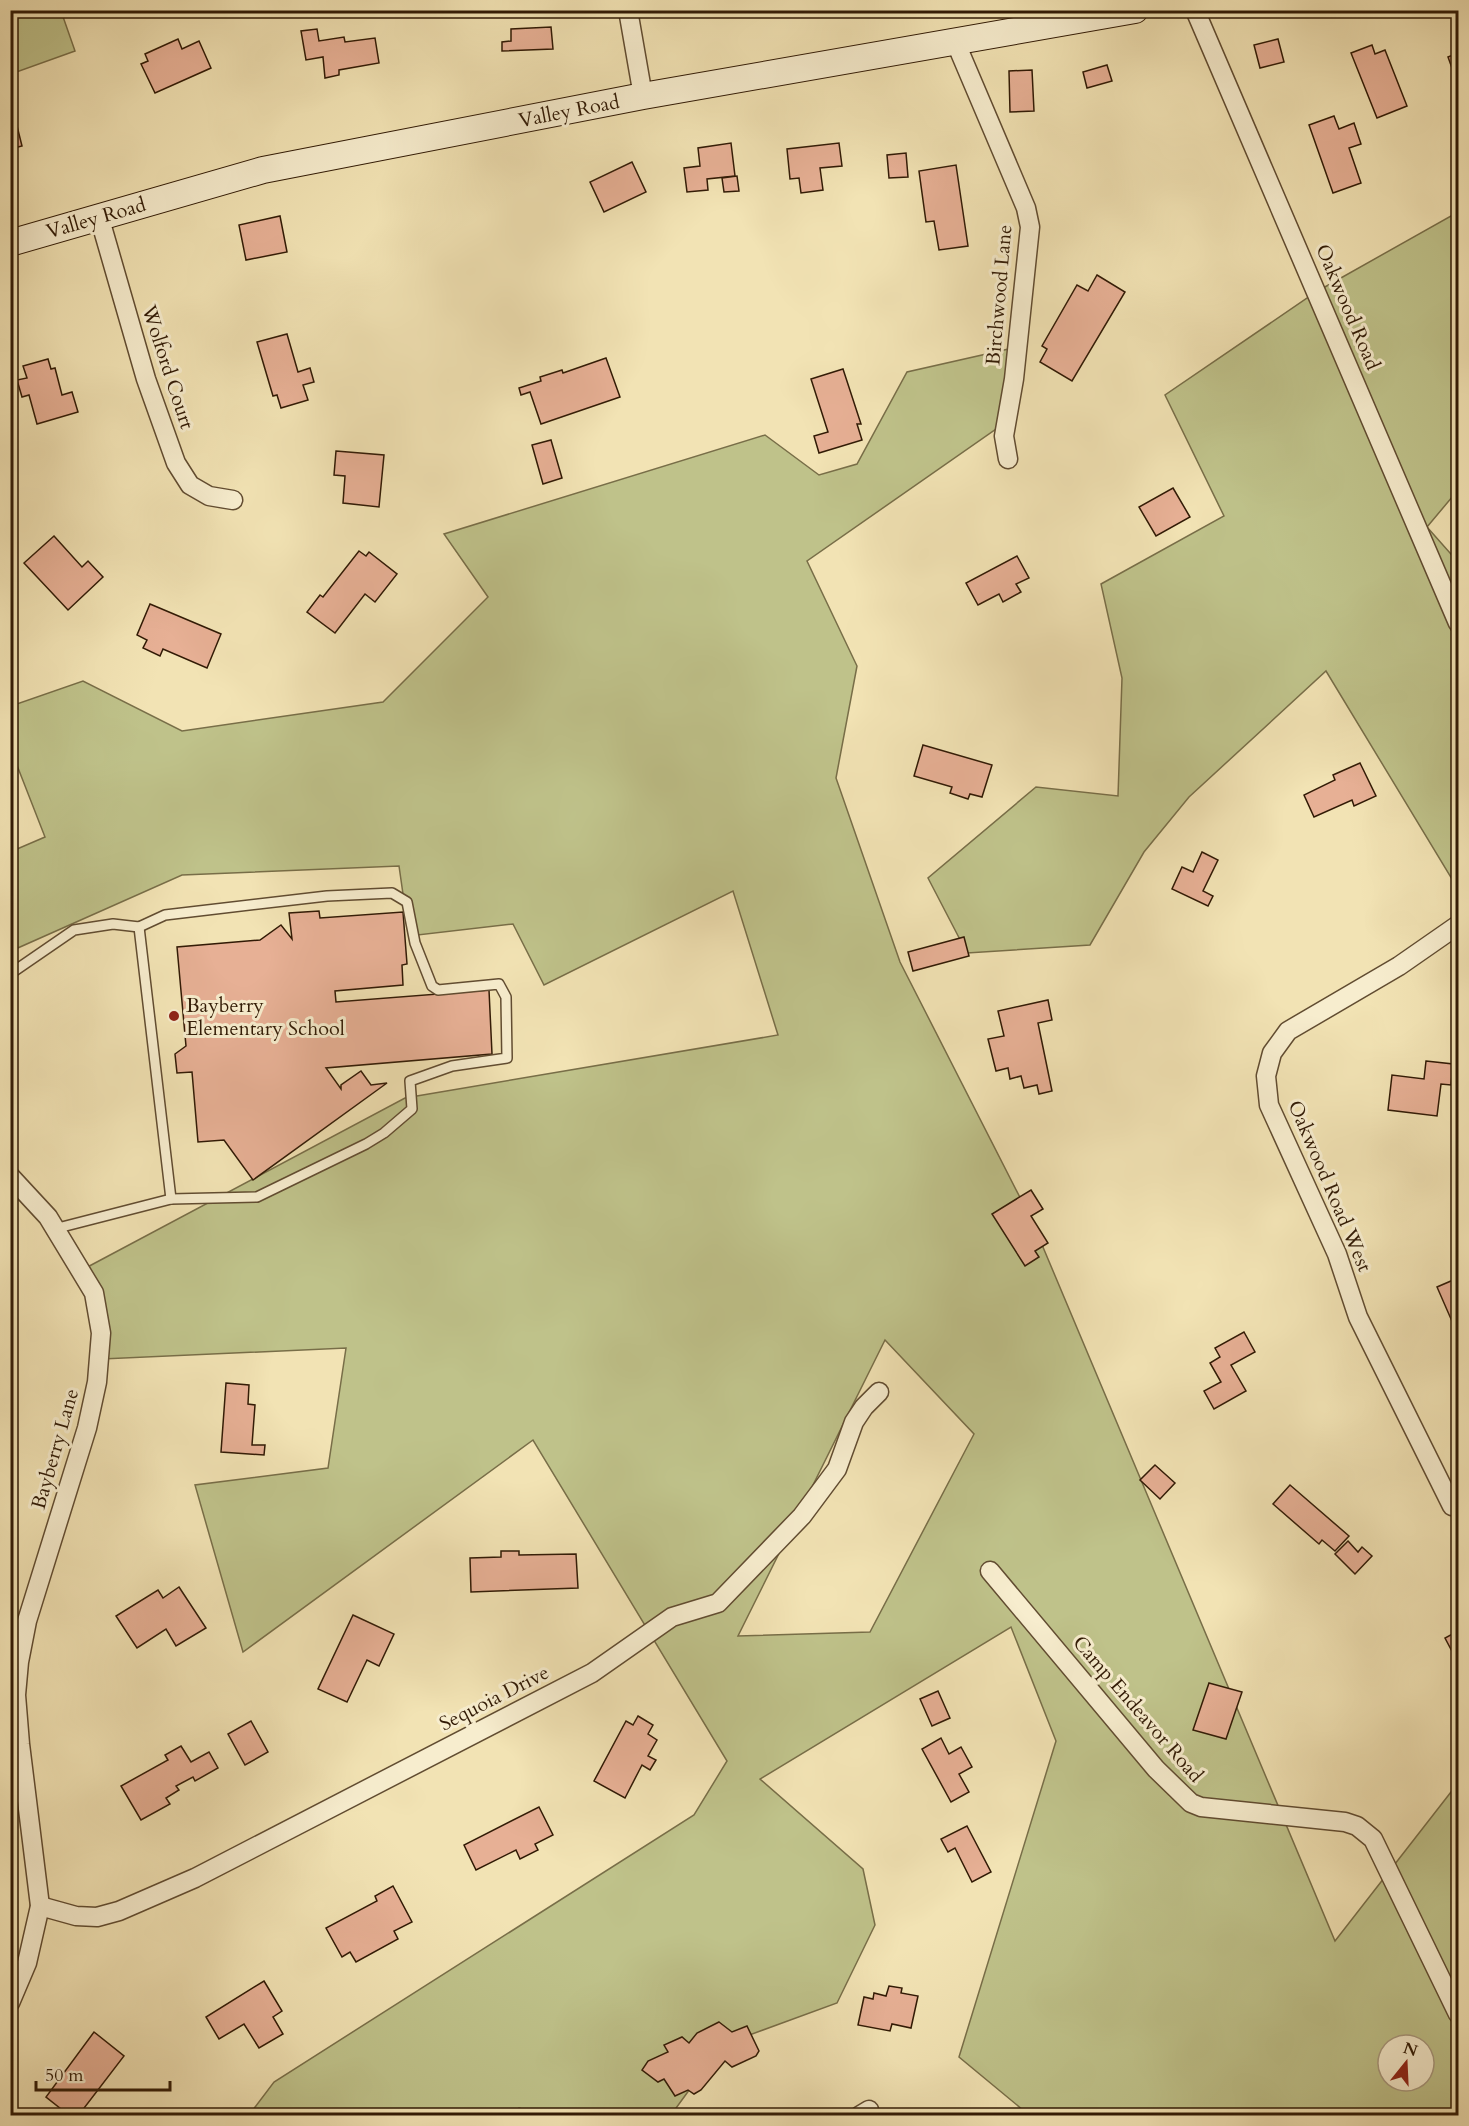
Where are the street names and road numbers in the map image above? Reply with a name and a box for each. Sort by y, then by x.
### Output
street label: Valley Road [516,88,622,134]
street label: Valley Road [43,191,149,245]
street label: Birchwood Lane [979,223,1019,367]
street label: Oakwood Road [1309,240,1387,374]
street label: Wolford Court [135,301,201,433]
street label: Oakwood Road West [1282,1096,1379,1276]
street label: Bayberry Lane [25,1386,85,1512]
street label: Camp Endeavor Road [1067,1630,1210,1788]
street label: Sequoia Drive [435,1659,553,1737]

